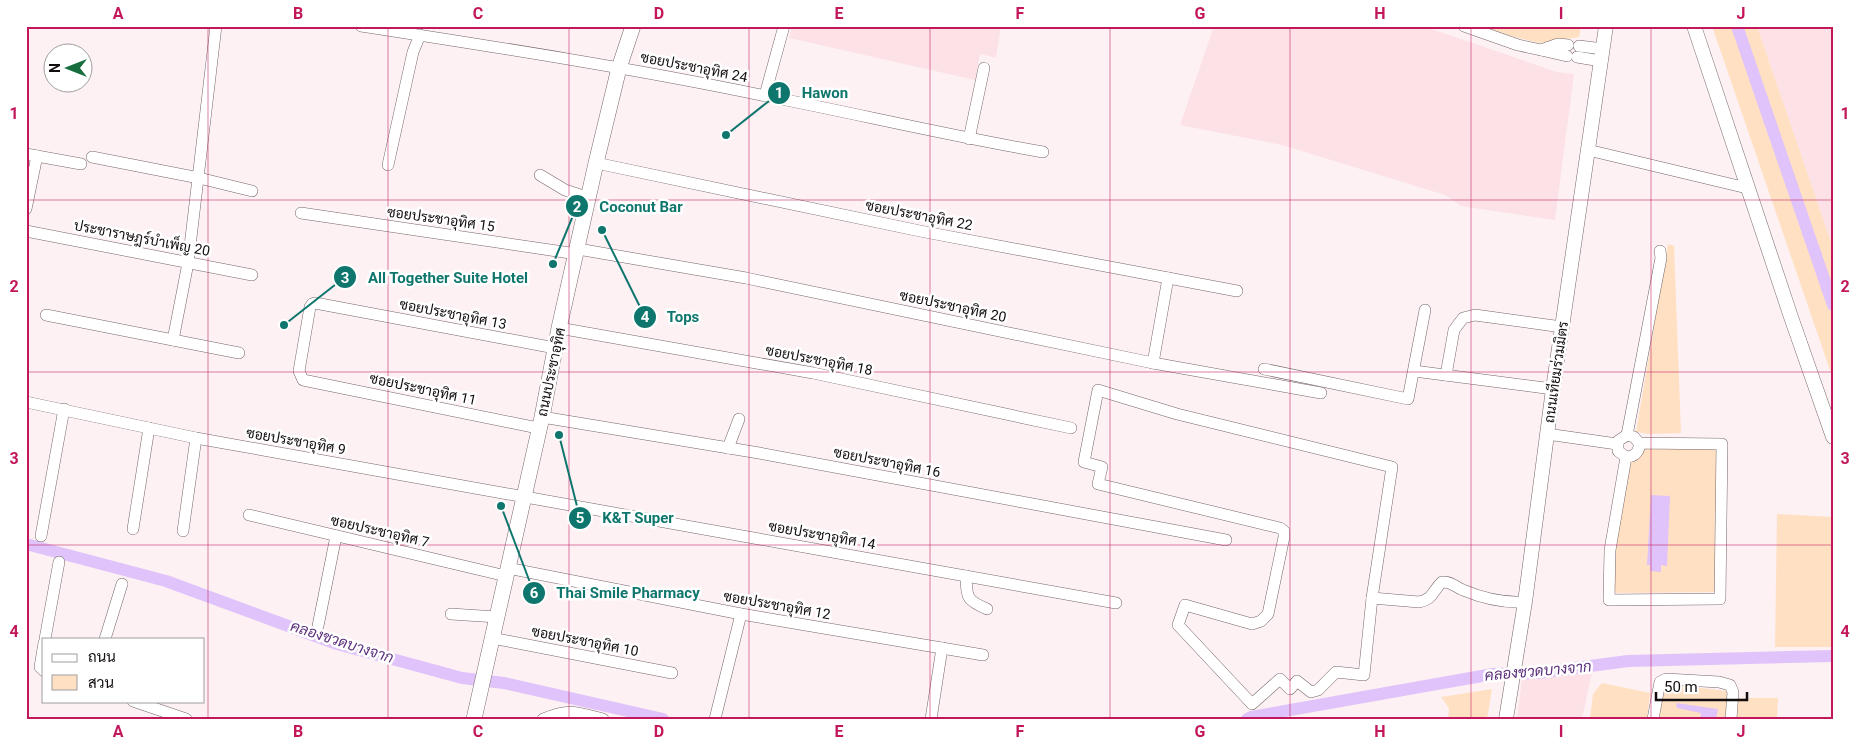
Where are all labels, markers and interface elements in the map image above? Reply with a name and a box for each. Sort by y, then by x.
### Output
text: A [113,4,124,23]
text: B [293,4,303,23]
text: C [473,4,483,23]
text: D [654,4,664,23]
text: E [835,4,844,23]
text: F [1016,4,1025,23]
text: G [1195,4,1206,23]
text: H [1374,4,1386,23]
text: I [1559,4,1563,23]
text: J [1737,4,1745,23]
north arrow [42,42,92,92]
street label: ซอยประชาอุทิศ 24 [639,49,749,87]
text: N [47,63,63,73]
callout: Hawon [767,78,858,108]
text: 1 [775,84,783,102]
text: Hawon [802,84,848,102]
text: 1 [9,104,19,123]
text: 1 [1840,104,1850,123]
callout: Coconut Bar [565,191,693,221]
street label: ซอยประชาอุทิศ 22 [864,197,974,235]
text: 2 [573,198,582,216]
text: Coconut Bar [599,198,683,216]
street label: ซอยประชาอุทิศ 15 [386,204,496,236]
street label: ประชาราษฎร์บำเพ็ญ 20 [72,216,212,260]
callout: All Together Suite Hotel [333,262,538,292]
text: 3 [341,269,349,287]
text: All Together Suite Hotel [368,269,528,287]
text: 2 [9,277,19,296]
text: 2 [1840,277,1850,296]
street label: ซอยประชาอุทิศ 20 [898,287,1008,327]
street label: ซอยประชาอุทิศ 13 [398,296,508,334]
callout: Tops [632,302,710,332]
text: 4 [641,308,650,326]
text: Tops [667,308,700,326]
street label: ถนนเทียมร่วมมิตร [1540,320,1571,424]
street label: ถนนประชาอุทิศ [534,326,570,418]
street label: ซอยประชาอุทิศ 18 [764,342,874,380]
street label: ซอยประชาอุทิศ 11 [368,370,478,410]
street label: ซอยประชาอุทิศ 9 [245,424,347,460]
street label: ซอยประชาอุทิศ 16 [832,444,942,482]
text: 3 [9,449,19,468]
text: 3 [1840,449,1850,468]
callout: K&T Super [567,503,684,533]
text: 5 [576,509,584,527]
text: K&T Super [602,509,674,527]
street label: ซอยประชาอุทิศ 7 [329,512,431,552]
street label: ซอยประชาอุทิศ 14 [767,518,877,554]
callout: Thai Smile Pharmacy [521,578,710,608]
text: 6 [530,584,539,602]
text: Thai Smile Pharmacy [556,584,700,602]
street label: ซอยประชาอุทิศ 12 [722,588,832,624]
water label: คลองชวดบางจาก [288,617,396,667]
text: 4 [9,622,19,641]
text: 4 [1840,622,1850,641]
street label: ซอยประชาอุทิศ 10 [530,623,640,661]
legend [42,638,205,702]
text: ถนน [88,648,116,666]
water label: คลองชวดบางจาก [1484,657,1592,685]
scale bar [1656,670,1748,702]
text: สวน [88,674,114,692]
text: 50 m [1664,678,1698,696]
text: A [113,722,124,741]
text: B [293,722,303,741]
text: C [473,722,483,741]
text: D [654,722,664,741]
text: E [835,722,844,741]
text: F [1016,722,1025,741]
text: G [1195,722,1206,741]
text: H [1374,722,1386,741]
text: I [1559,722,1563,741]
text: J [1737,722,1745,741]

